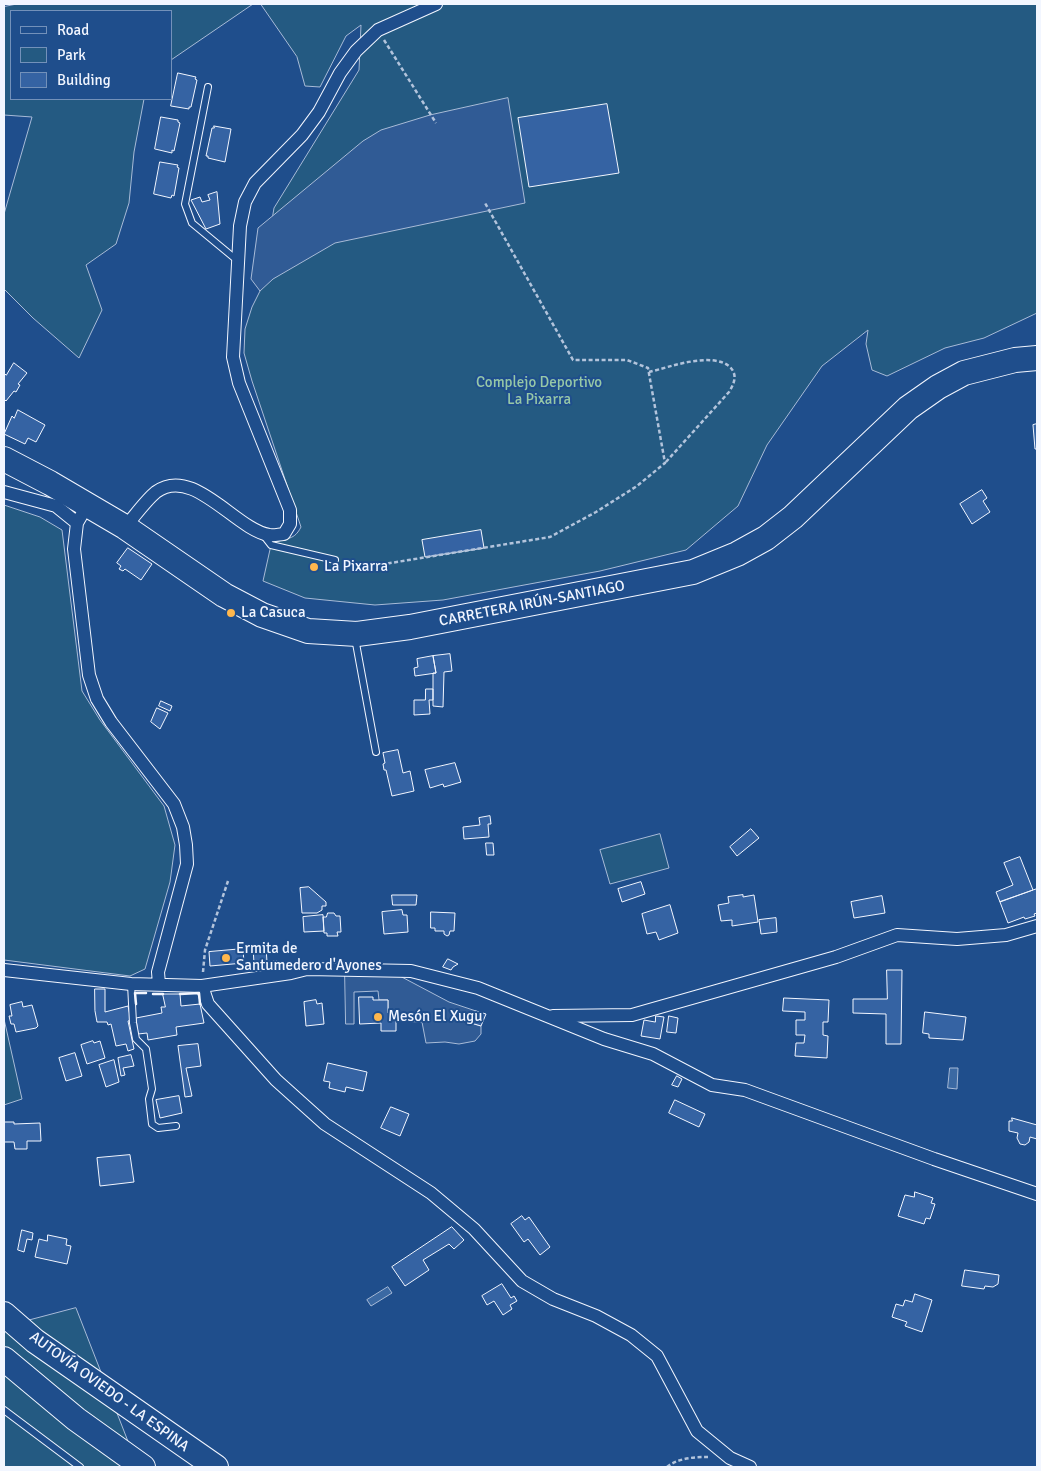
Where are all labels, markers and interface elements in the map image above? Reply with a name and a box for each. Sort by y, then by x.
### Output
legend [10,10,172,100]
text: Road [57,21,89,39]
text: Park [57,46,86,64]
text: Building [57,71,111,89]
park label: Complejo Deportivo La Pixarra [476,374,602,409]
place label: La Pixarra [324,558,388,576]
marker: La Pixarra [308,561,320,573]
street label: CARRETERA IRÚN-SANTIAGO [438,577,626,631]
place label: La Casuca [241,604,306,622]
marker: La Casuca [225,607,237,619]
place label: Ermita de Santumedero d'Ayones [236,940,382,975]
marker: Ermita de Santumedero d'Ayones [220,952,232,964]
place label: Mesón El Xugu [388,1008,482,1026]
marker: Mesón El Xugu [372,1011,384,1023]
street label: AUTOVÍA OVIEDO - LA ESPINA [26,1328,192,1456]

